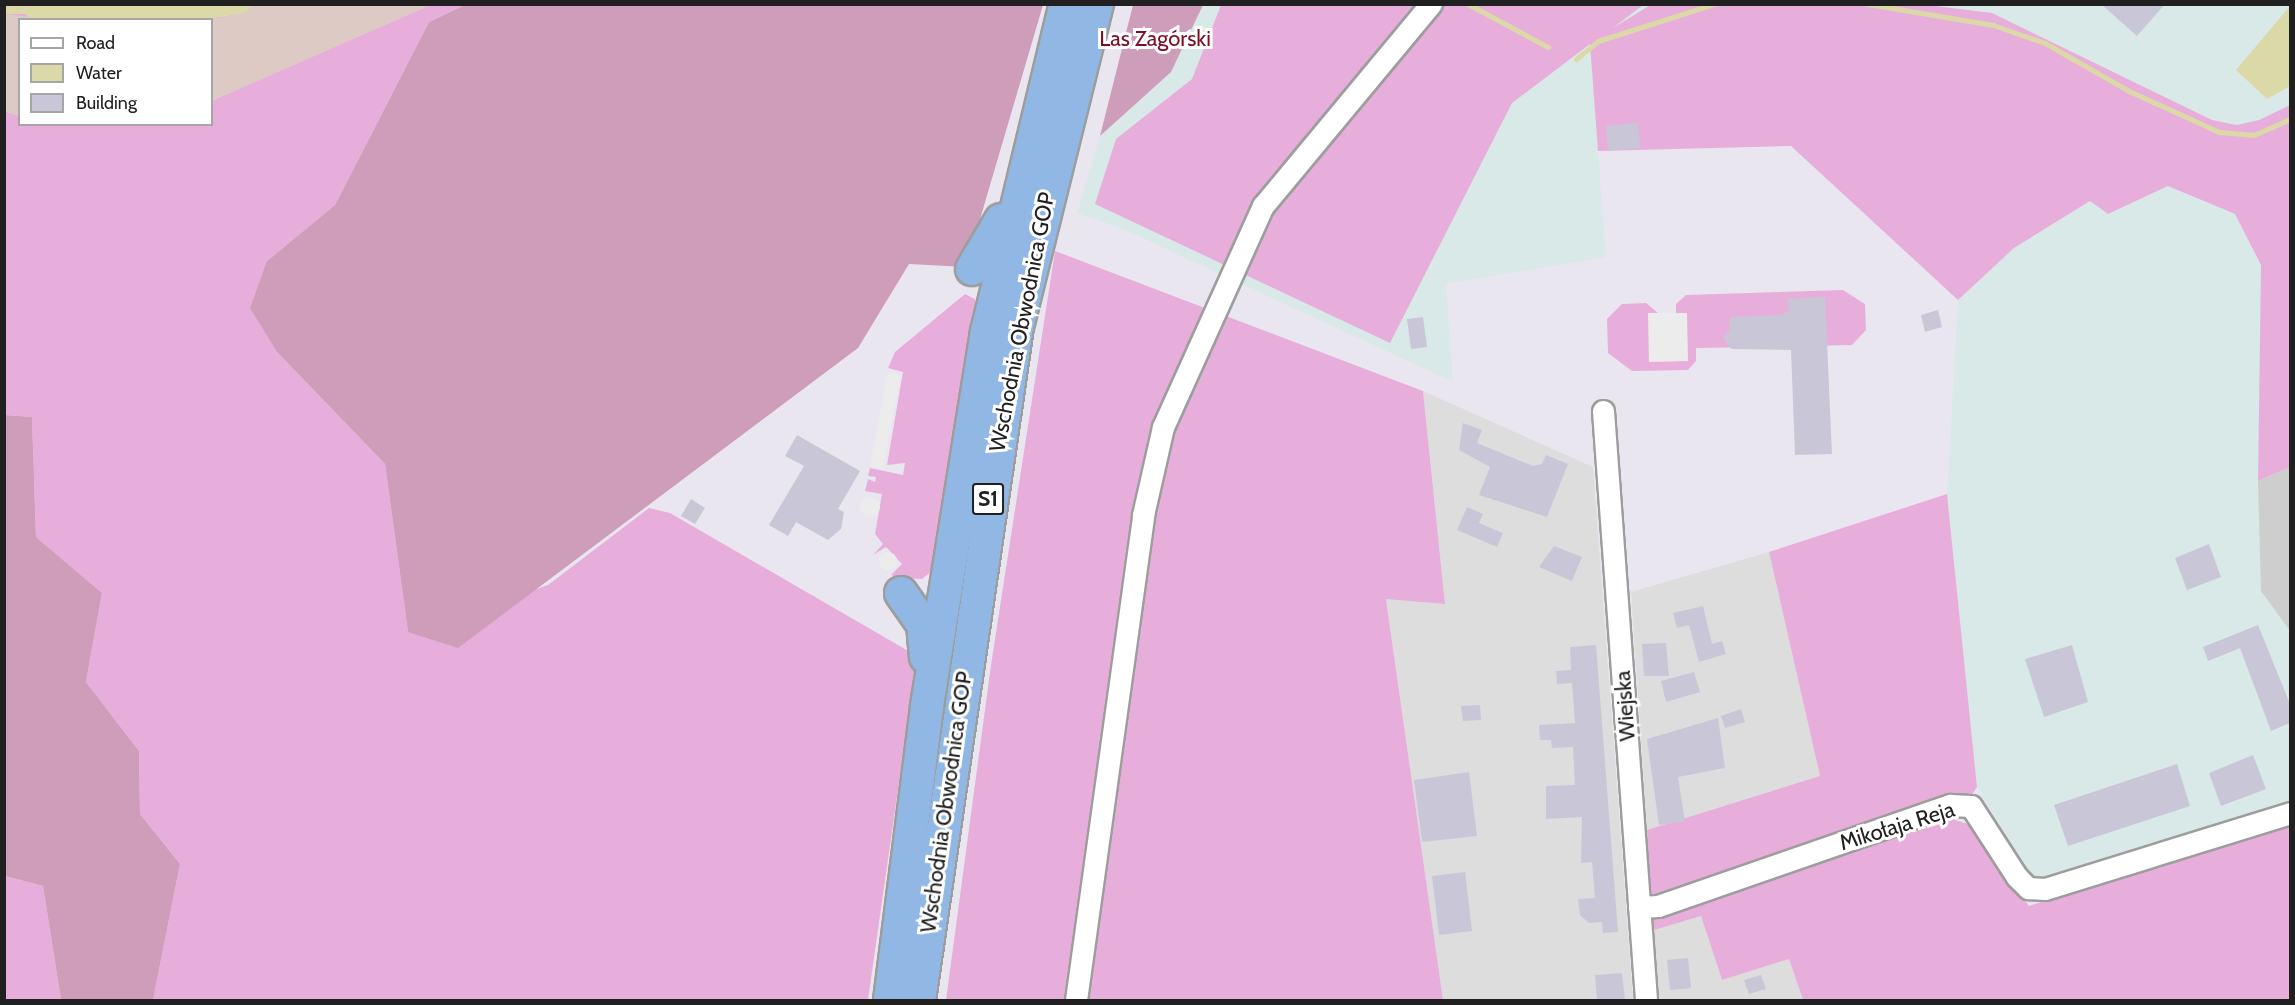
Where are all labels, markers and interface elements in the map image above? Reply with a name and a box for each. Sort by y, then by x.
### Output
legend [18,18,213,126]
park label: Las Zagórski [1099,26,1211,52]
text: Road [76,32,115,54]
text: Water [76,62,122,84]
text: Building [76,92,137,114]
street label: Wschodnia Obwodnica GOP [984,190,1060,454]
road number: S1 [972,481,1004,517]
street label: Wschodnia Obwodnica GOP [915,670,977,934]
street label: Wiejska [1609,670,1641,742]
street label: Mikołaja Reja [1836,796,1958,856]

